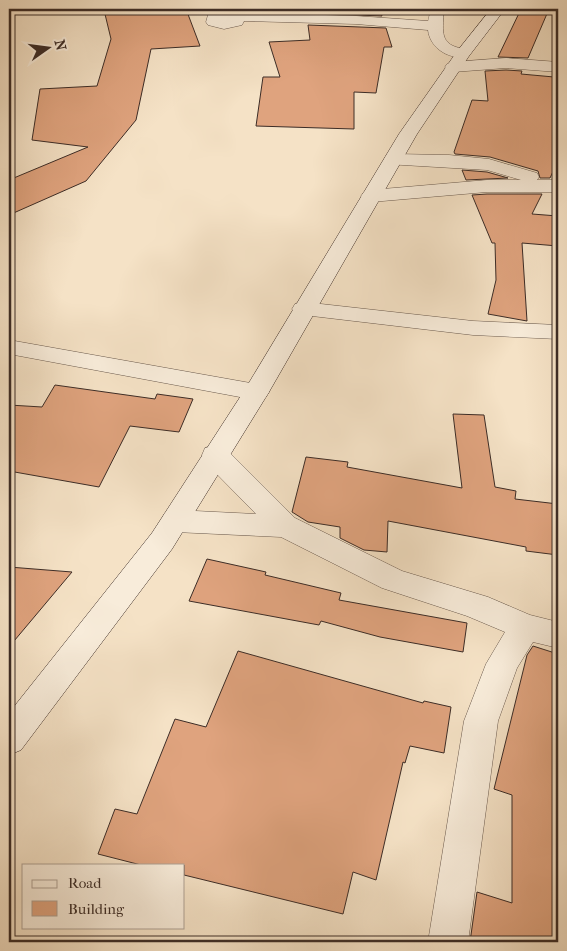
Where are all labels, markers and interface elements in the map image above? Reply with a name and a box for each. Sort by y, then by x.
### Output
north arrow [22,22,72,72]
text: N [51,38,70,53]
legend [22,864,185,928]
text: Road [68,874,102,892]
text: Building [68,900,125,918]

